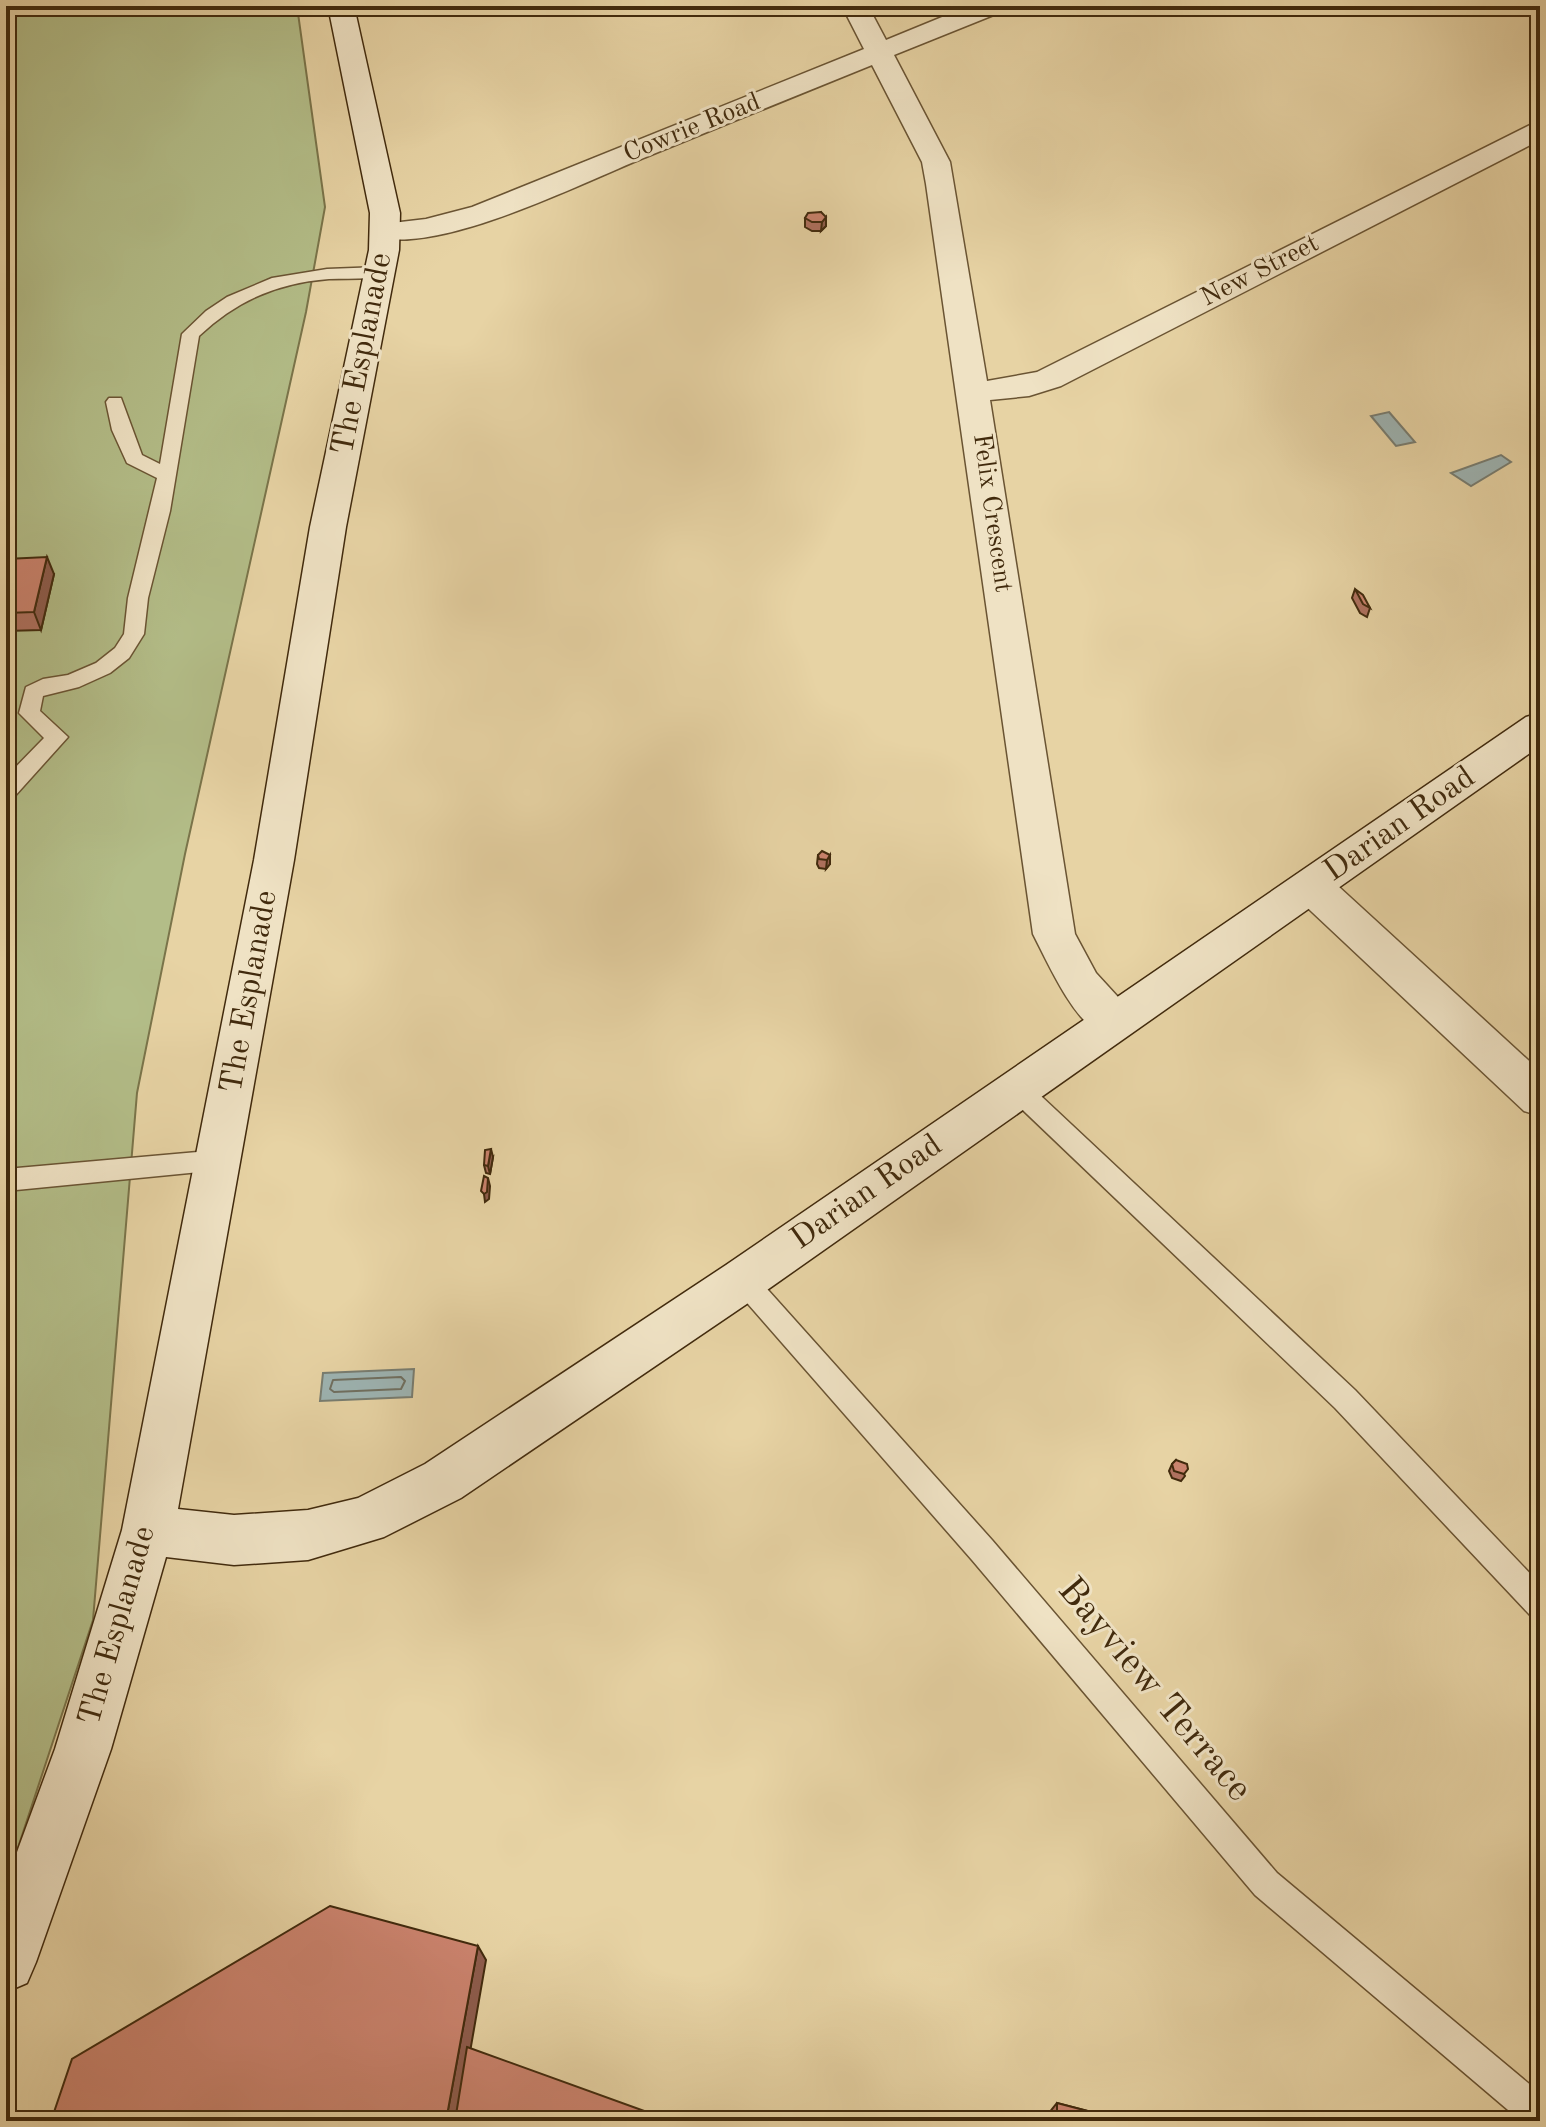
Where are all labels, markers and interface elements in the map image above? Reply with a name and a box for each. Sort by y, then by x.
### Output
street label: Cowrie Road [620,89,764,167]
street label: New Street [1197,230,1323,312]
street label: The Esplanade [328,250,398,458]
street label: Felix Crescent [968,432,1016,594]
street label: Darian Road [1319,761,1481,889]
street label: The Esplanade [216,888,284,1096]
street label: Darian Road [786,1129,948,1257]
street label: The Esplanade [74,1523,162,1729]
street label: Bayview Terrace [1050,1571,1258,1809]

